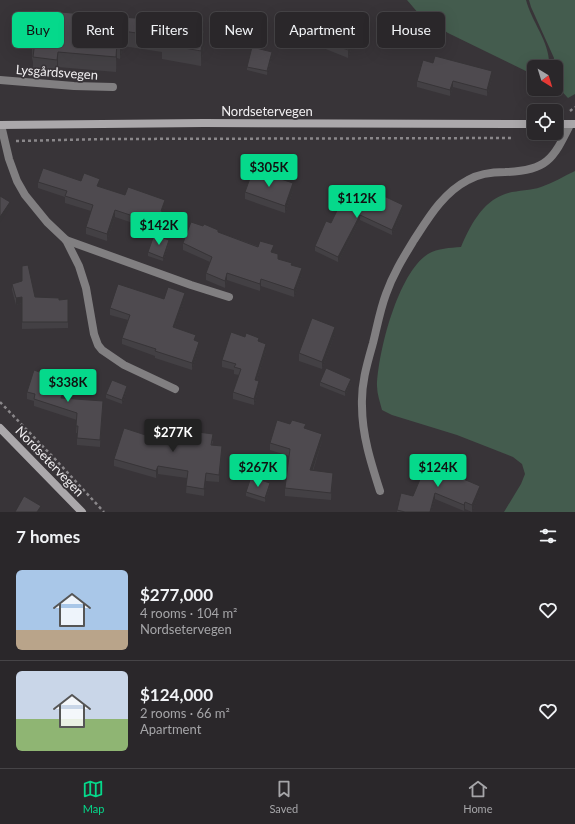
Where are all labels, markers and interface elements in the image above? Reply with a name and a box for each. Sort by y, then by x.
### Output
chip: Buy [12,12,64,48]
chip: Rent [72,12,128,48]
chip: Filters [136,12,202,48]
chip: New [210,12,267,48]
chip: Apartment [275,12,369,48]
chip: House [377,12,445,48]
north arrow [527,60,563,96]
map controls [527,60,563,140]
street label: Lysgårdsvegen [15,61,99,83]
street label: Nordsetervegen [221,103,313,119]
button: locate [527,104,563,140]
pin: $305K [241,154,297,188]
text: $305K [249,159,289,175]
pin: $112K [329,185,385,219]
text: $112K [337,190,377,206]
pin: $142K [131,212,187,246]
text: $142K [139,217,179,233]
pin: $338K [40,369,96,403]
text: $338K [48,374,88,390]
pin: $277K [145,419,201,453]
street label: Nordsetervegen [12,422,88,500]
text: $277K [153,424,193,440]
pin: $267K [230,454,286,488]
pin: $124K [410,454,466,488]
text: $267K [238,459,278,475]
text: $124K [418,459,458,475]
icon: filters [537,525,559,547]
text: 7 homes [16,526,80,547]
text: $277,000 [140,584,213,605]
icon: home [48,586,96,634]
icon: heart [537,599,559,621]
text: 4 rooms · 104 m² [140,605,237,621]
text: Nordsetervegen [140,621,232,637]
text: $124,000 [140,684,213,705]
icon: home [48,687,96,735]
icon: heart [537,700,559,722]
text: 2 rooms · 66 m² [140,705,230,721]
text: Apartment [140,721,201,737]
tab: Map [82,778,104,815]
tab: Saved [269,778,298,815]
tab: Home [463,778,492,815]

